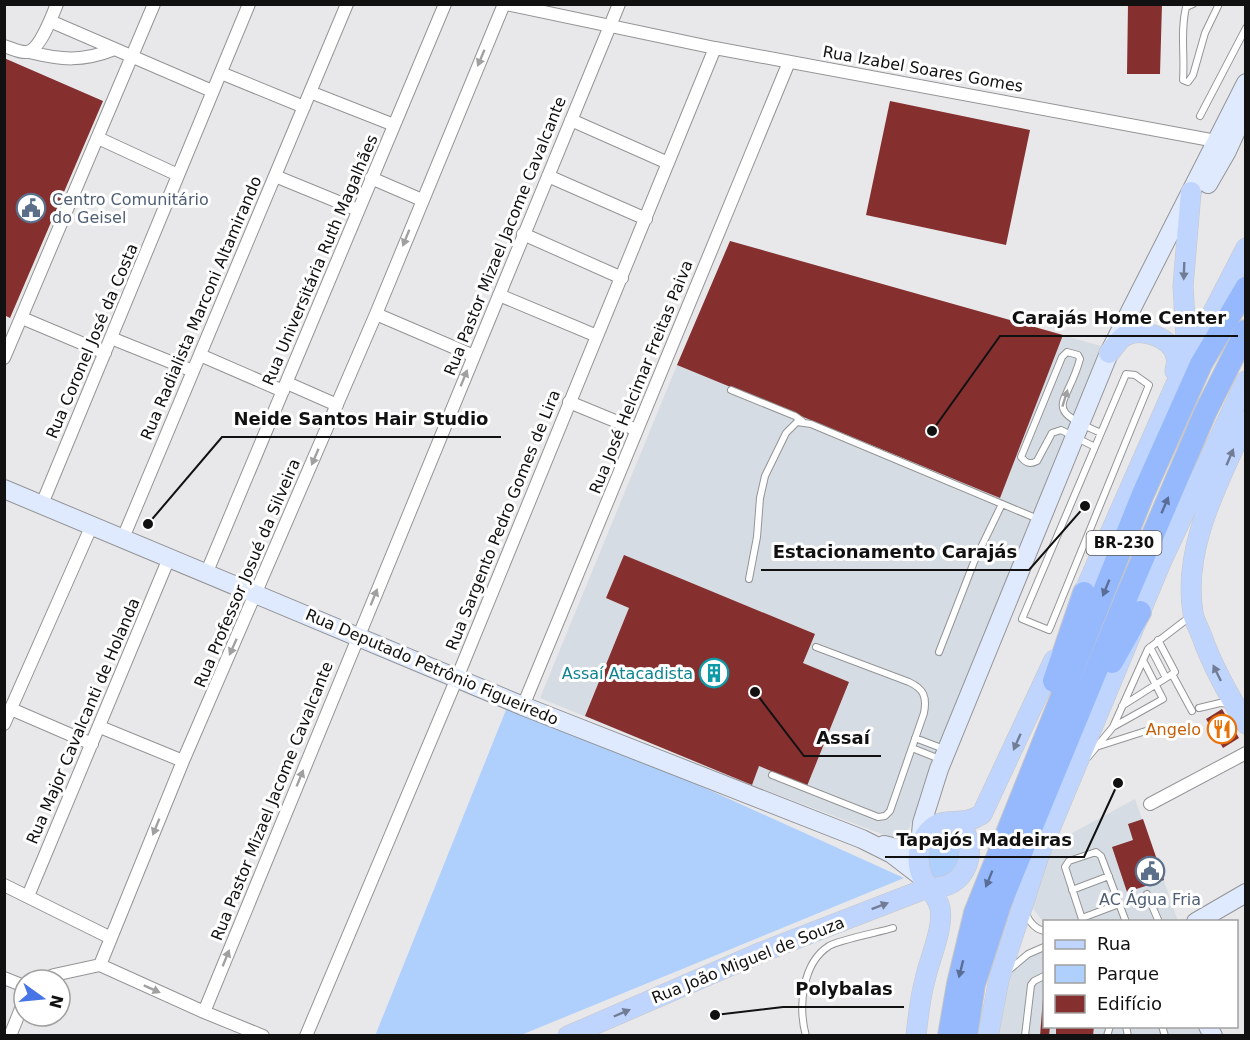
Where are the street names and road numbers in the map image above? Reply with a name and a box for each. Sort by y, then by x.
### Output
street label: Rua Izabel Soares Gomes [821,42,1025,96]
street label: Rua Pastor Mizael Jacome Cavalcante [440,94,570,378]
street label: Rua Universitária Ruth Magalhães [258,132,382,388]
street label: Rua Radialista Marconi Altamirando [137,173,265,443]
street label: Rua Coronel José da Costa [42,241,142,441]
street label: Rua José Helcimar Freitas Paiva [585,257,697,497]
street label: Rua Sargento Pedro Gomes de Lira [442,387,564,653]
street label: Rua Professor Josué da Silveira [190,456,304,690]
road number: BR-230 [1086,531,1162,555]
street label: Rua Major Cavalcanti de Holanda [22,595,144,847]
street label: Rua Deputado Petrônio Figueiredo [303,605,561,729]
street label: Rua Pastor Mizael Jacome Cavalcante [207,659,337,943]
street label: Rua João Miguel de Souza [649,913,847,1007]

